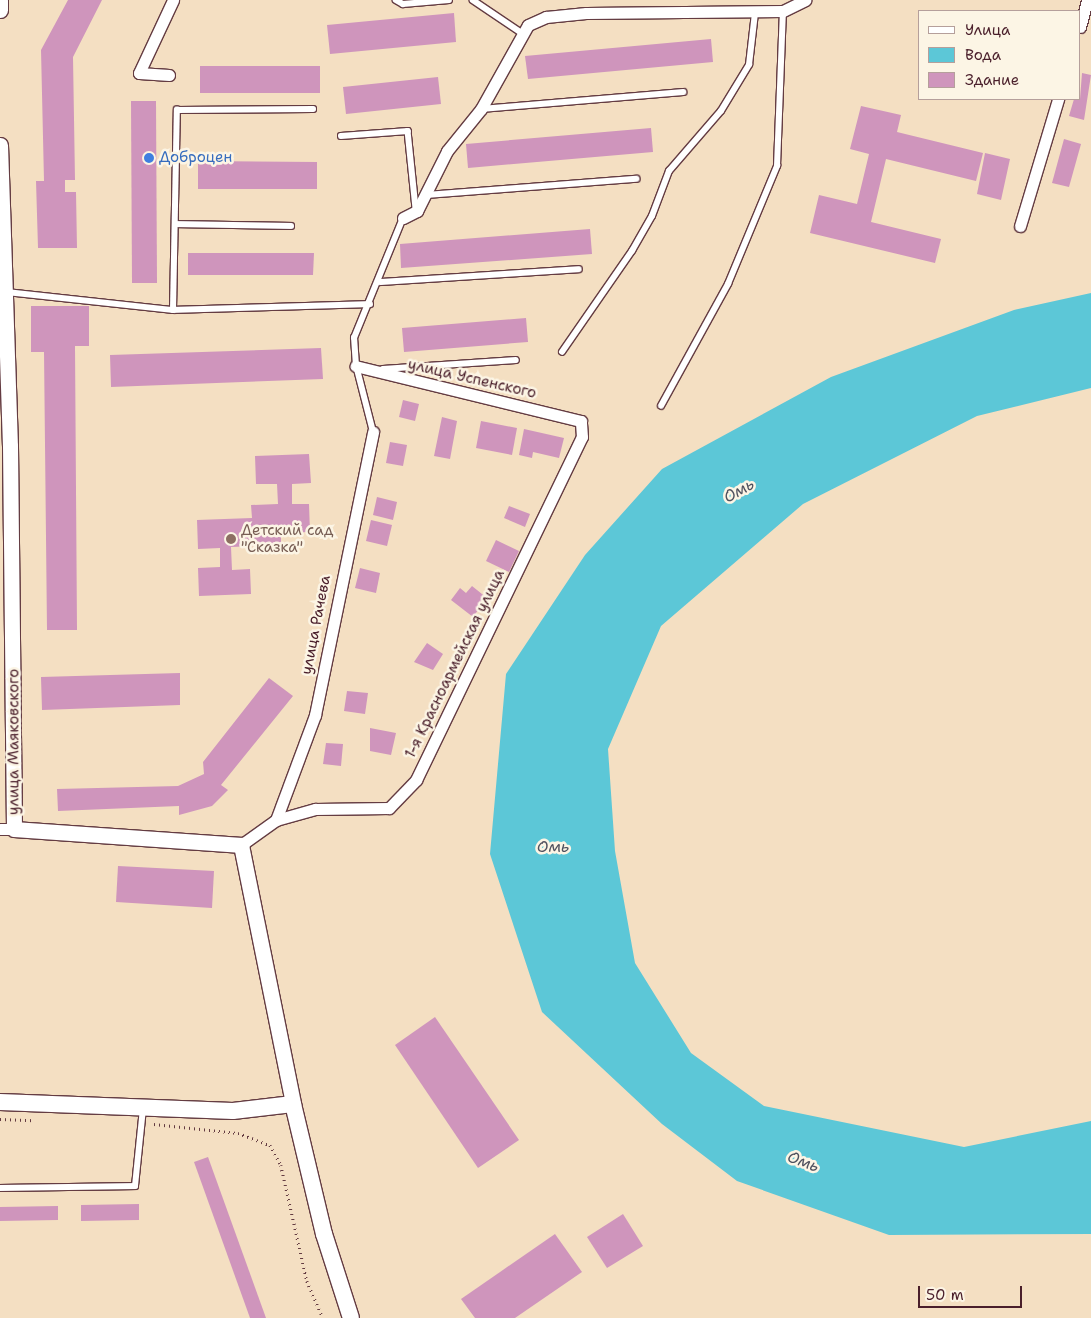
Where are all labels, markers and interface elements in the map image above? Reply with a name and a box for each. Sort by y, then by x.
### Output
legend [918,10,1081,100]
text: Улица [965,20,1010,40]
text: Вода [965,45,1001,65]
text: Здание [965,70,1019,90]
place label: Доброцен [159,149,232,167]
marker: Доброцен [143,152,155,164]
street label: улица Успенского [406,355,538,403]
water label: Омь [720,475,758,507]
place label: Детский сад "Сказка" [241,521,333,556]
marker: Детский сад "Сказка" [225,533,237,545]
street label: 1-я Красноармейская улица [401,567,509,761]
street label: улица Рачева [298,574,334,676]
street label: улица Маяковского [5,669,23,815]
water label: Омь [537,837,569,857]
water label: Омь [784,1147,822,1177]
scale bar [921,1276,1025,1308]
text: 50 m [926,1285,964,1305]

